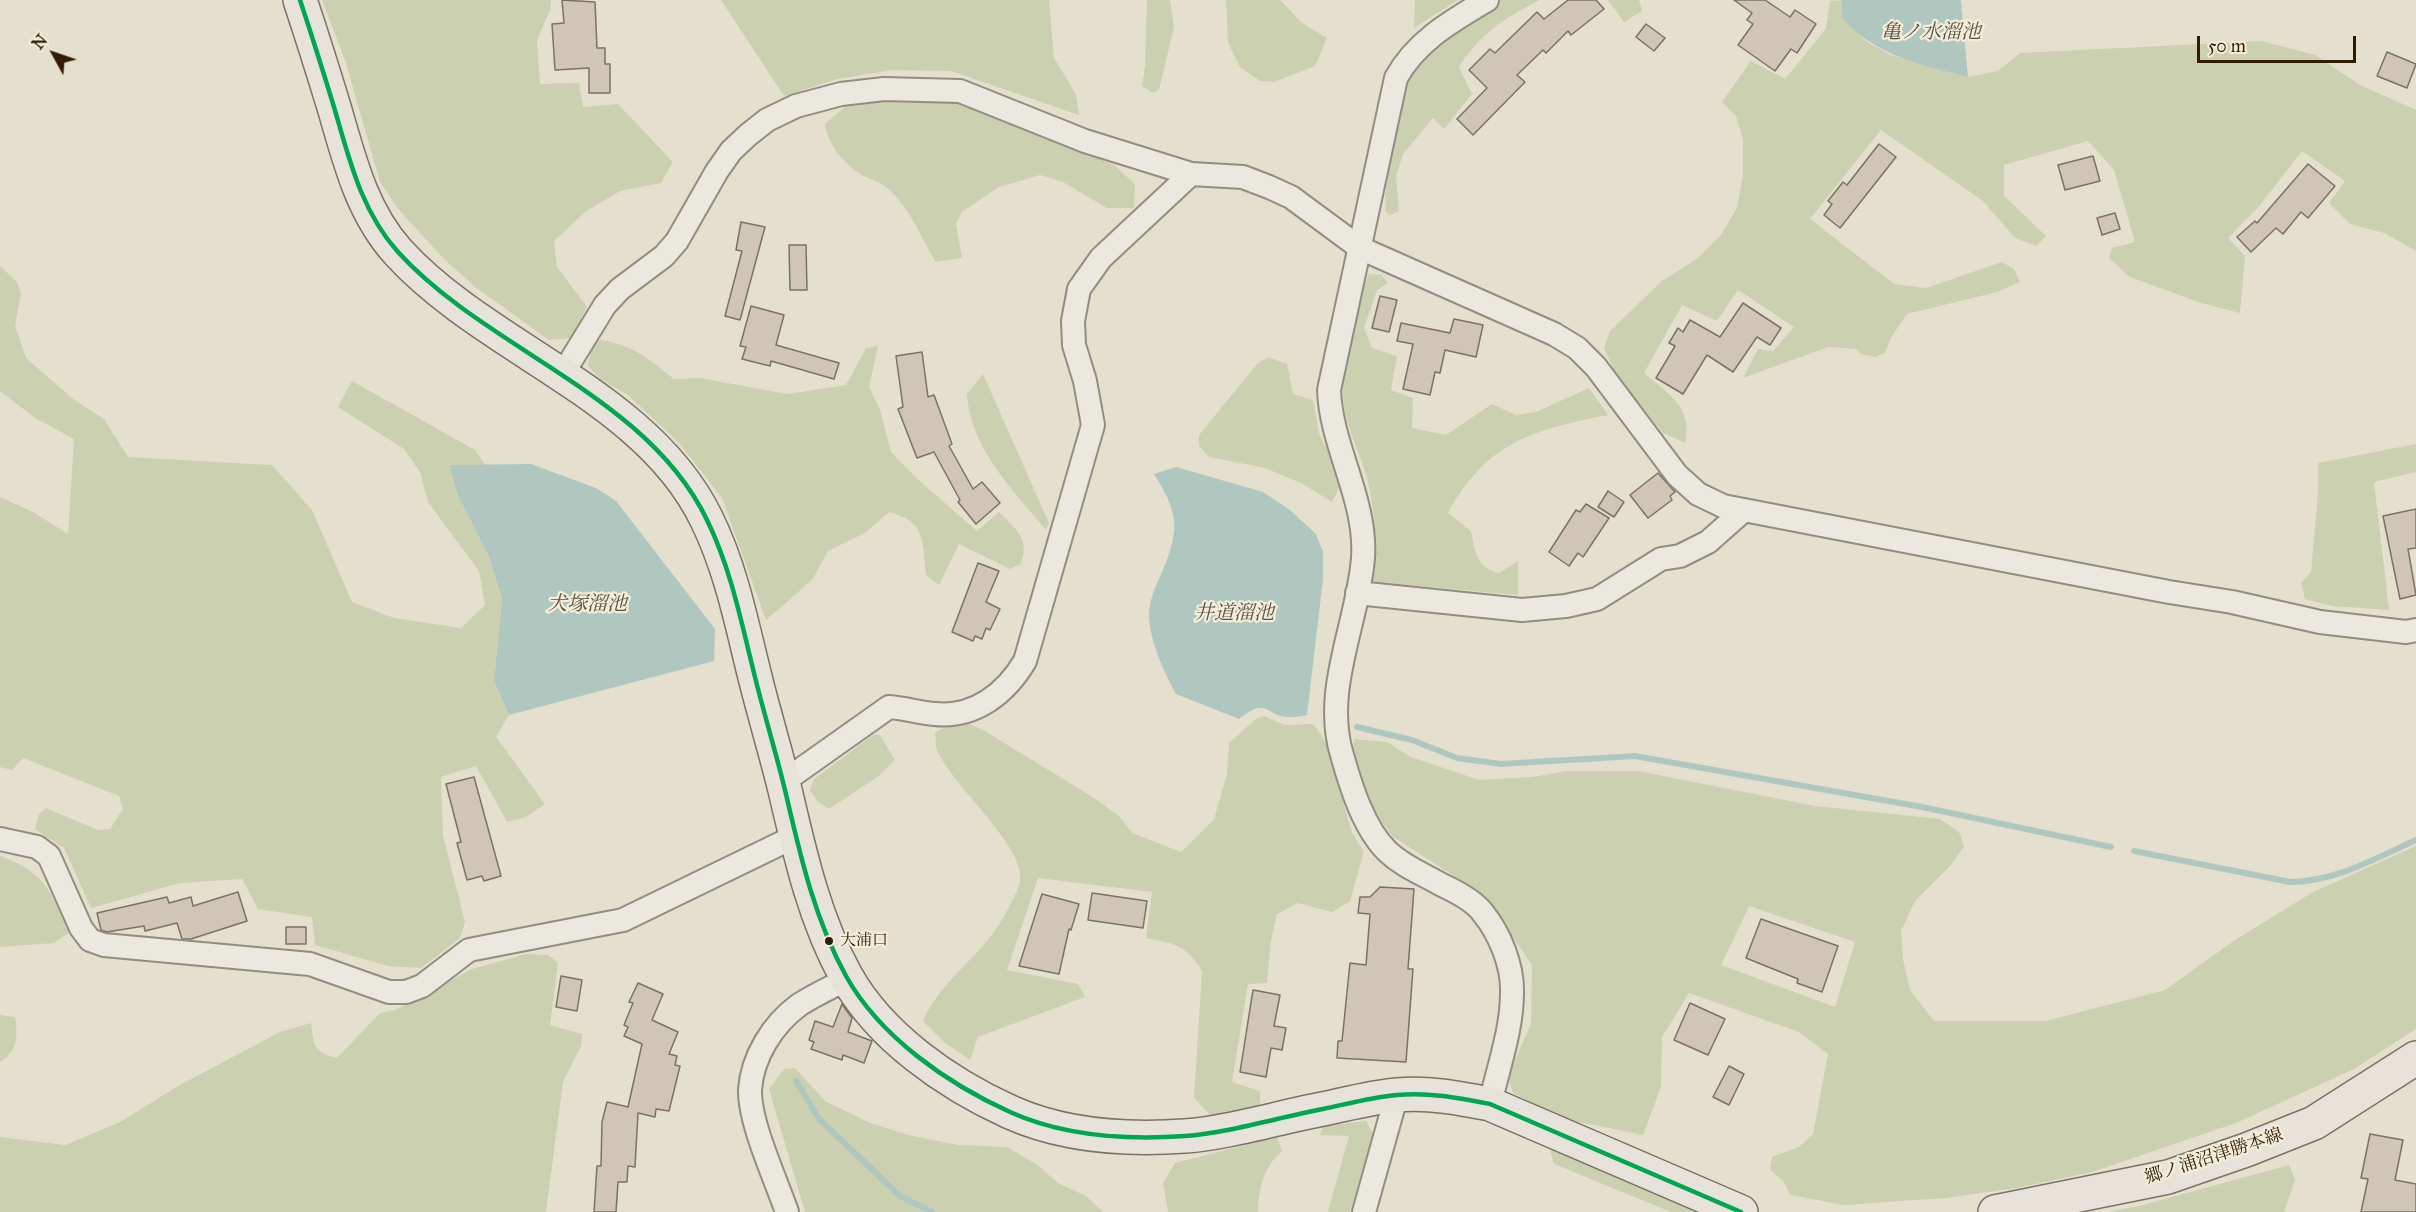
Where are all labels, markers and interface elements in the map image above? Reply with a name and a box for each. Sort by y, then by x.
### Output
water label: 亀ノ水溜池 [1881,21,1981,45]
north arrow [24,24,84,84]
scale bar [2200,24,2359,62]
text: N [28,31,51,53]
text: 50 m [2208,35,2246,57]
water label: 犬塚溜池 [547,593,627,617]
water label: 井道溜池 [1194,602,1274,626]
place label: 大浦口 [840,931,888,951]
marker: 大浦口 [823,935,835,947]
street label: 郷ノ浦沼津勝本線 [2142,1124,2286,1190]

